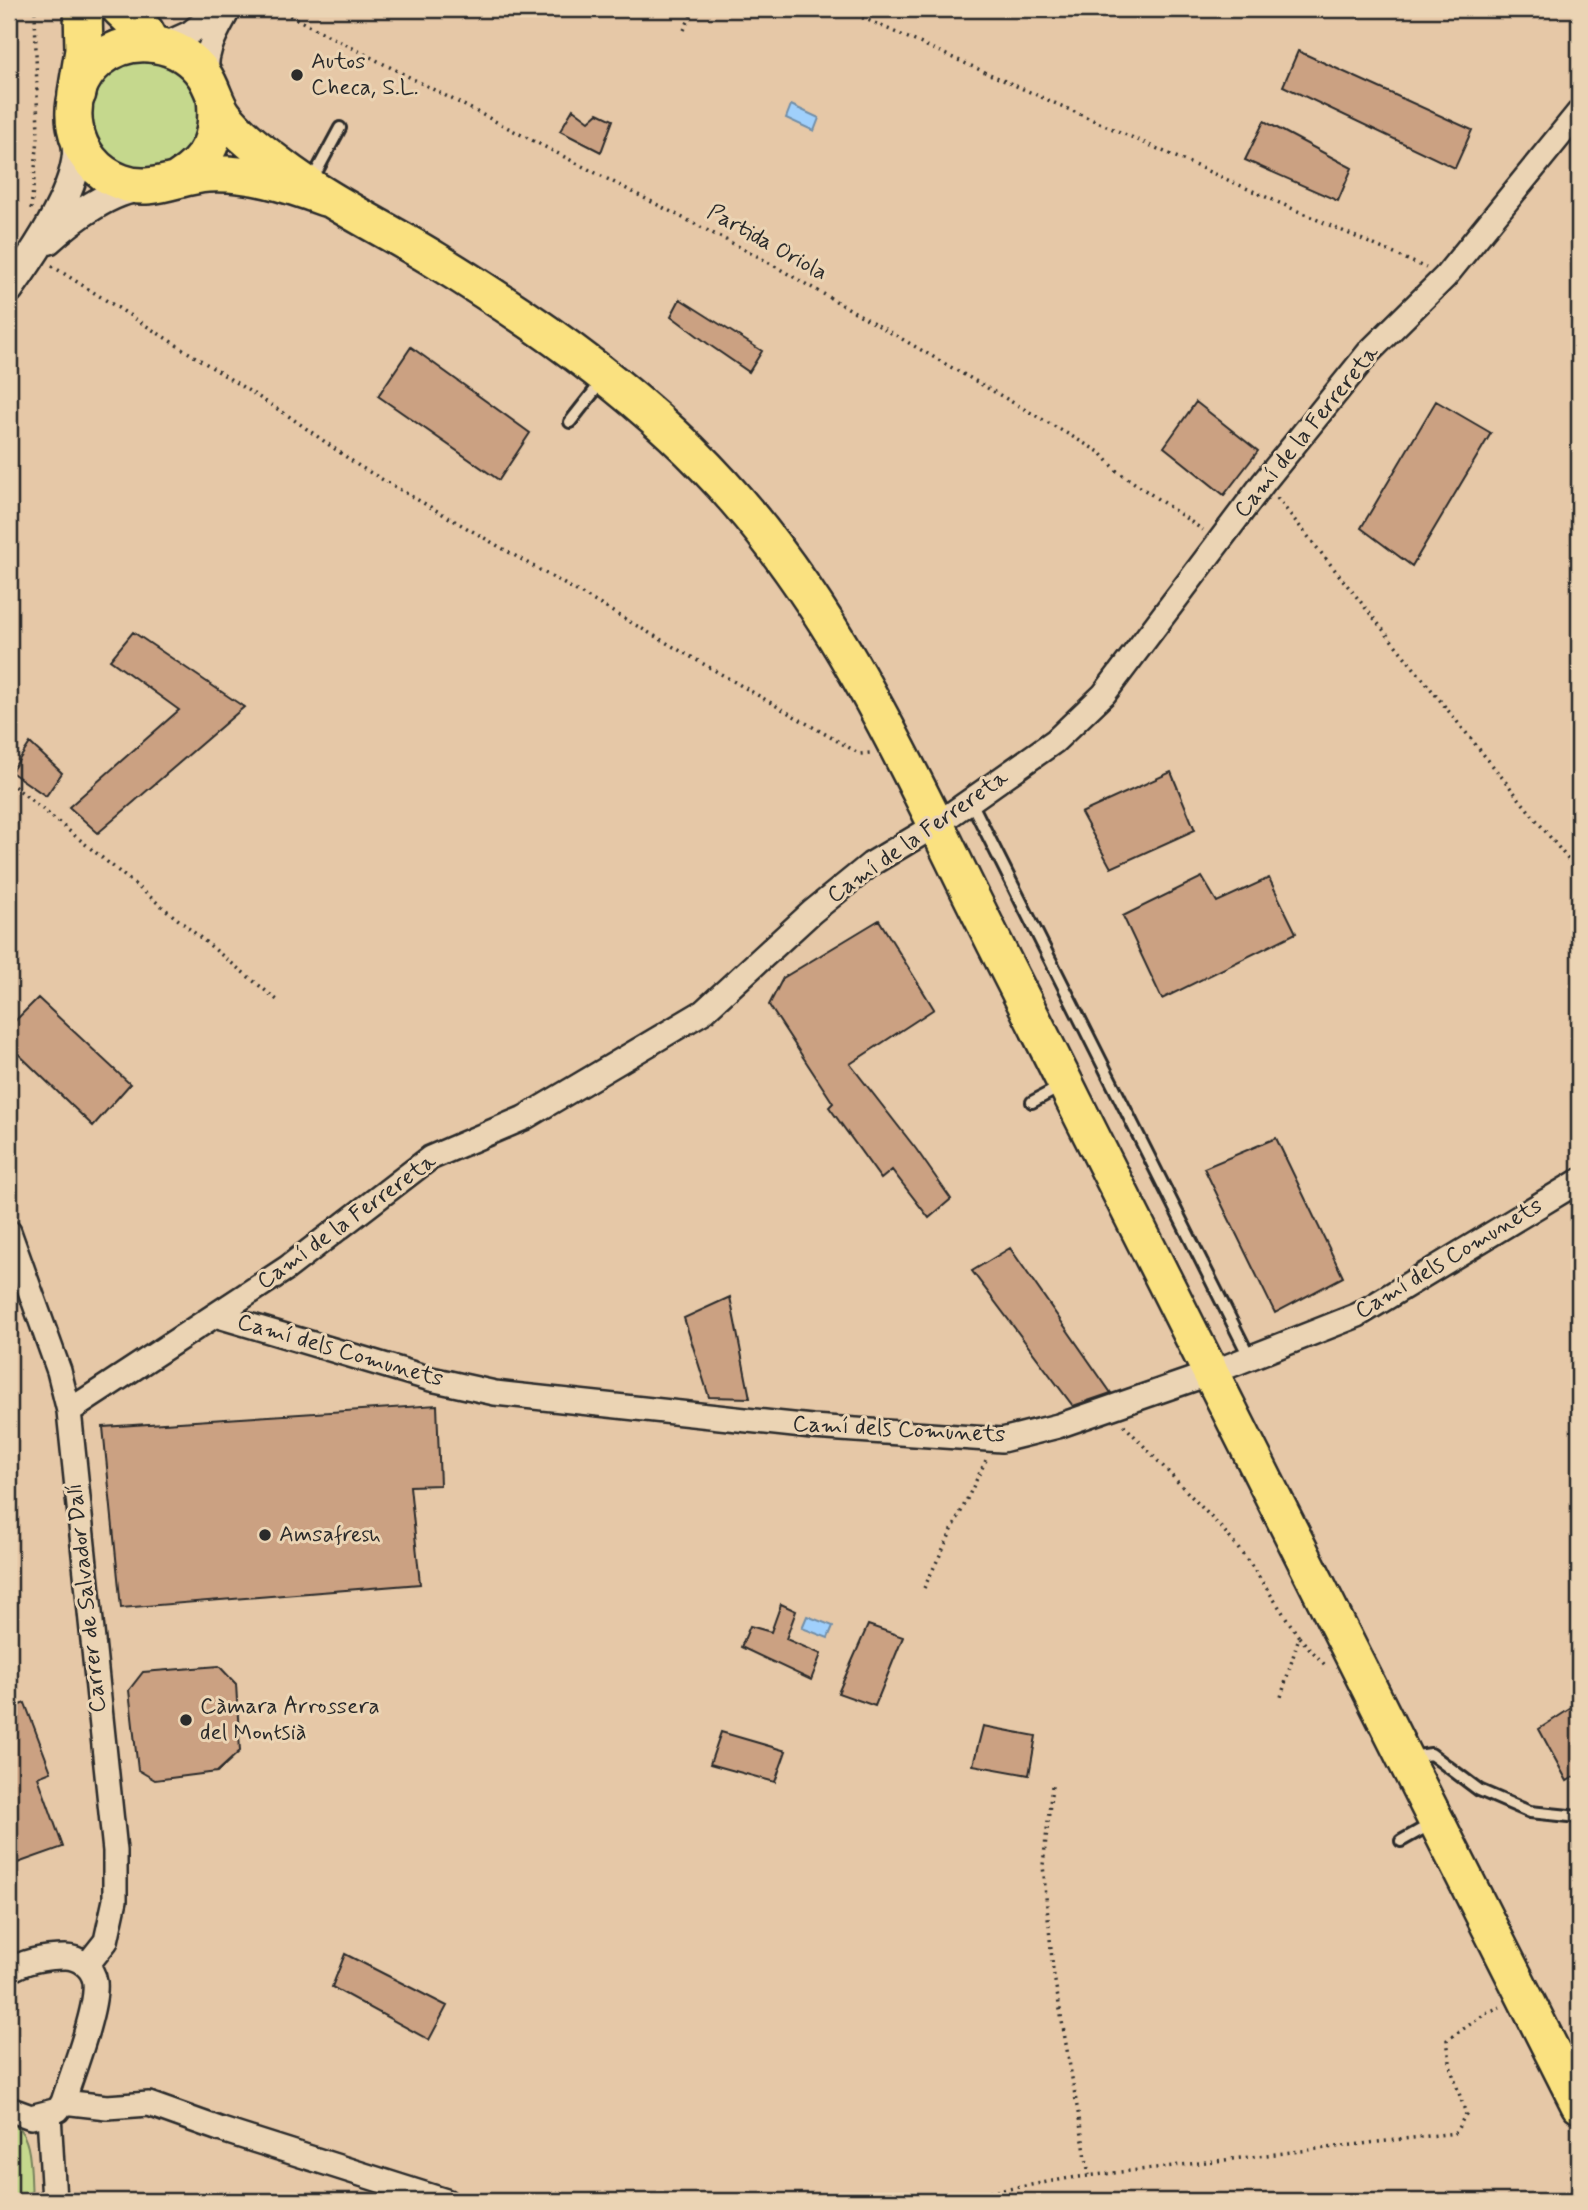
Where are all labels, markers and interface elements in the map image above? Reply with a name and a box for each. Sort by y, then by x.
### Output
place label: Autos Checa, S.L. [311,47,419,103]
marker: Autos Checa, S.L. [289,67,305,83]
street label: Partida Oriola [702,198,832,288]
street label: Camí de la Ferrereta [1228,339,1386,525]
street label: Camí de la Ferrereta [822,763,1015,911]
street label: Camí de la Ferrereta [251,1147,443,1297]
street label: Camí dels Comunets [1350,1191,1548,1327]
street label: Camí dels Comunets [233,1307,447,1395]
street label: Camí dels Comunets [792,1409,1006,1451]
street label: Carrer de Salvador Dalí [60,1482,114,1714]
place label: Amsafresh [279,1520,381,1550]
marker: Amsafresh [257,1527,273,1543]
place label: Càmara Arrossera del Montsià [200,1692,380,1748]
marker: Càmara Arrossera del Montsià [178,1712,194,1728]

